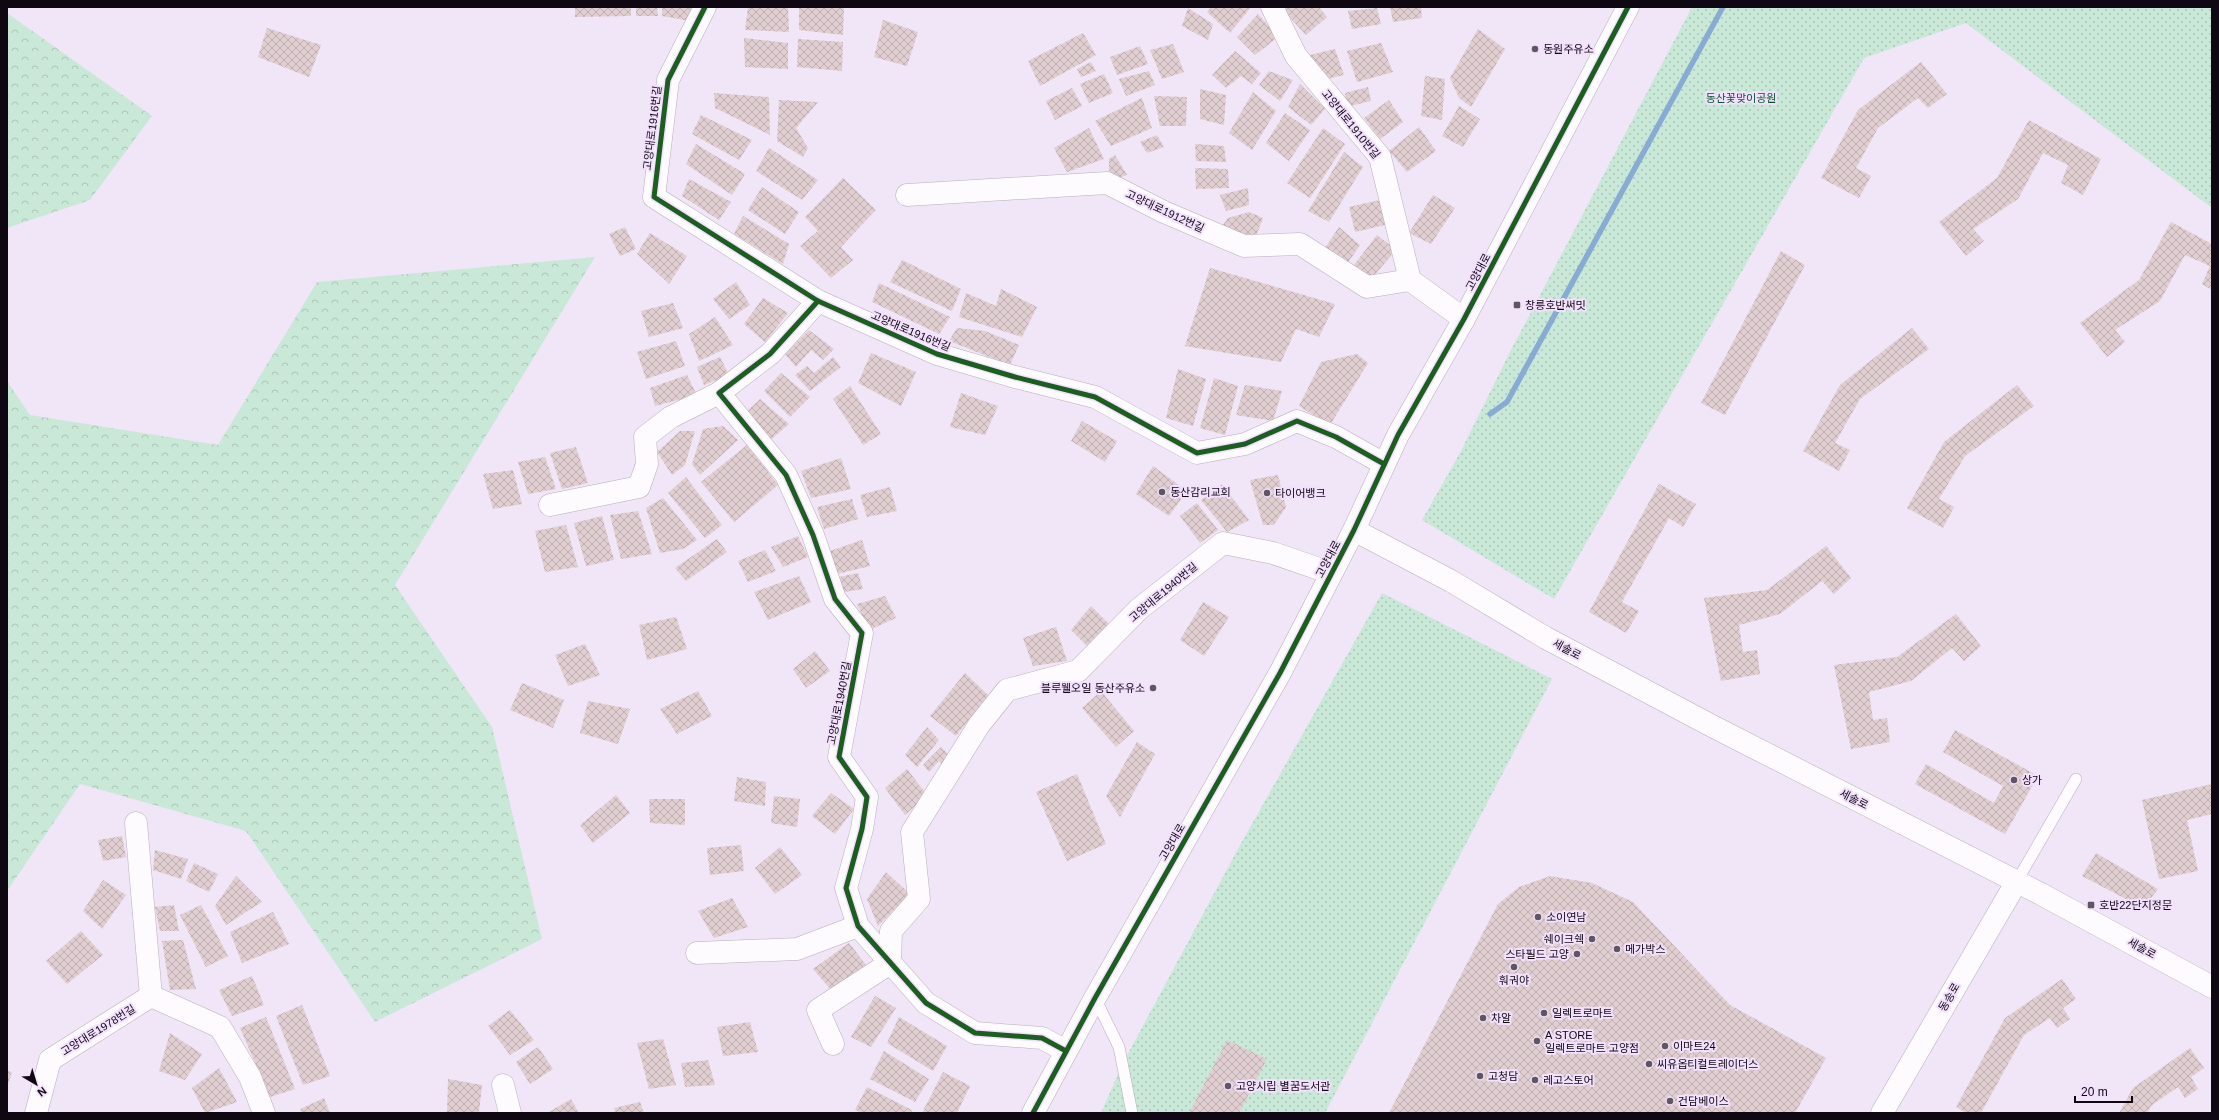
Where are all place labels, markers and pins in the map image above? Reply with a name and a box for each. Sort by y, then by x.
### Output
place label: 동원주유소 [1543,43,1594,55]
marker: 동원주유소 [1530,44,1540,54]
place label: 창릉호반써밋 [1525,299,1586,311]
marker: 창릉호반써밋 [1512,300,1522,310]
place label: 동산감리교회 [1170,486,1231,498]
marker: 동산감리교회 [1157,487,1167,497]
place label: 타이어뱅크 [1275,487,1326,499]
marker: 타이어뱅크 [1262,488,1272,498]
place label: 블루웰오일 동산주유소 [1041,682,1145,694]
marker: 블루웰오일 동산주유소 [1148,683,1158,693]
place label: 상가 [2022,774,2042,786]
marker: 상가 [2009,775,2019,785]
place label: 호반22단지정문 [2099,899,2172,911]
marker: 호반22단지정문 [2086,900,2096,910]
place label: 소이연남 [1546,911,1586,923]
marker: 소이연남 [1533,912,1543,922]
place label: 쉐이크쉑 [1544,933,1584,945]
marker: 쉐이크쉑 [1587,934,1597,944]
place label: 메가박스 [1625,943,1665,955]
marker: 메가박스 [1612,944,1622,954]
place label: 스타필드 고양 [1505,948,1569,960]
marker: 스타필드 고양 [1572,949,1582,959]
marker: 훠궈야 [1509,962,1519,972]
place label: 훠궈야 [1499,974,1529,986]
place label: 일렉트로마트 [1552,1007,1613,1019]
marker: 일렉트로마트 [1539,1008,1549,1018]
place label: 차알 [1491,1012,1511,1024]
marker: 차알 [1478,1013,1488,1023]
place label: A STORE 일렉트로마트 고양점 [1545,1029,1639,1054]
marker: A STORE 일렉트로마트 고양점 [1532,1036,1542,1046]
place label: 이마트24 [1673,1040,1716,1052]
marker: 이마트24 [1660,1041,1670,1051]
place label: 씨유옵티컬트레이더스 [1657,1058,1758,1070]
marker: 씨유옵티컬트레이더스 [1644,1059,1654,1069]
place label: 고청담 [1488,1070,1518,1082]
marker: 고청담 [1475,1071,1485,1081]
place label: 레고스토어 [1543,1074,1594,1086]
marker: 레고스토어 [1530,1075,1540,1085]
place label: 고양시립 별꿈도서관 [1236,1080,1330,1092]
marker: 고양시립 별꿈도서관 [1223,1081,1233,1091]
place label: 건담베이스 [1678,1095,1729,1107]
marker: 건담베이스 [1665,1096,1675,1106]

